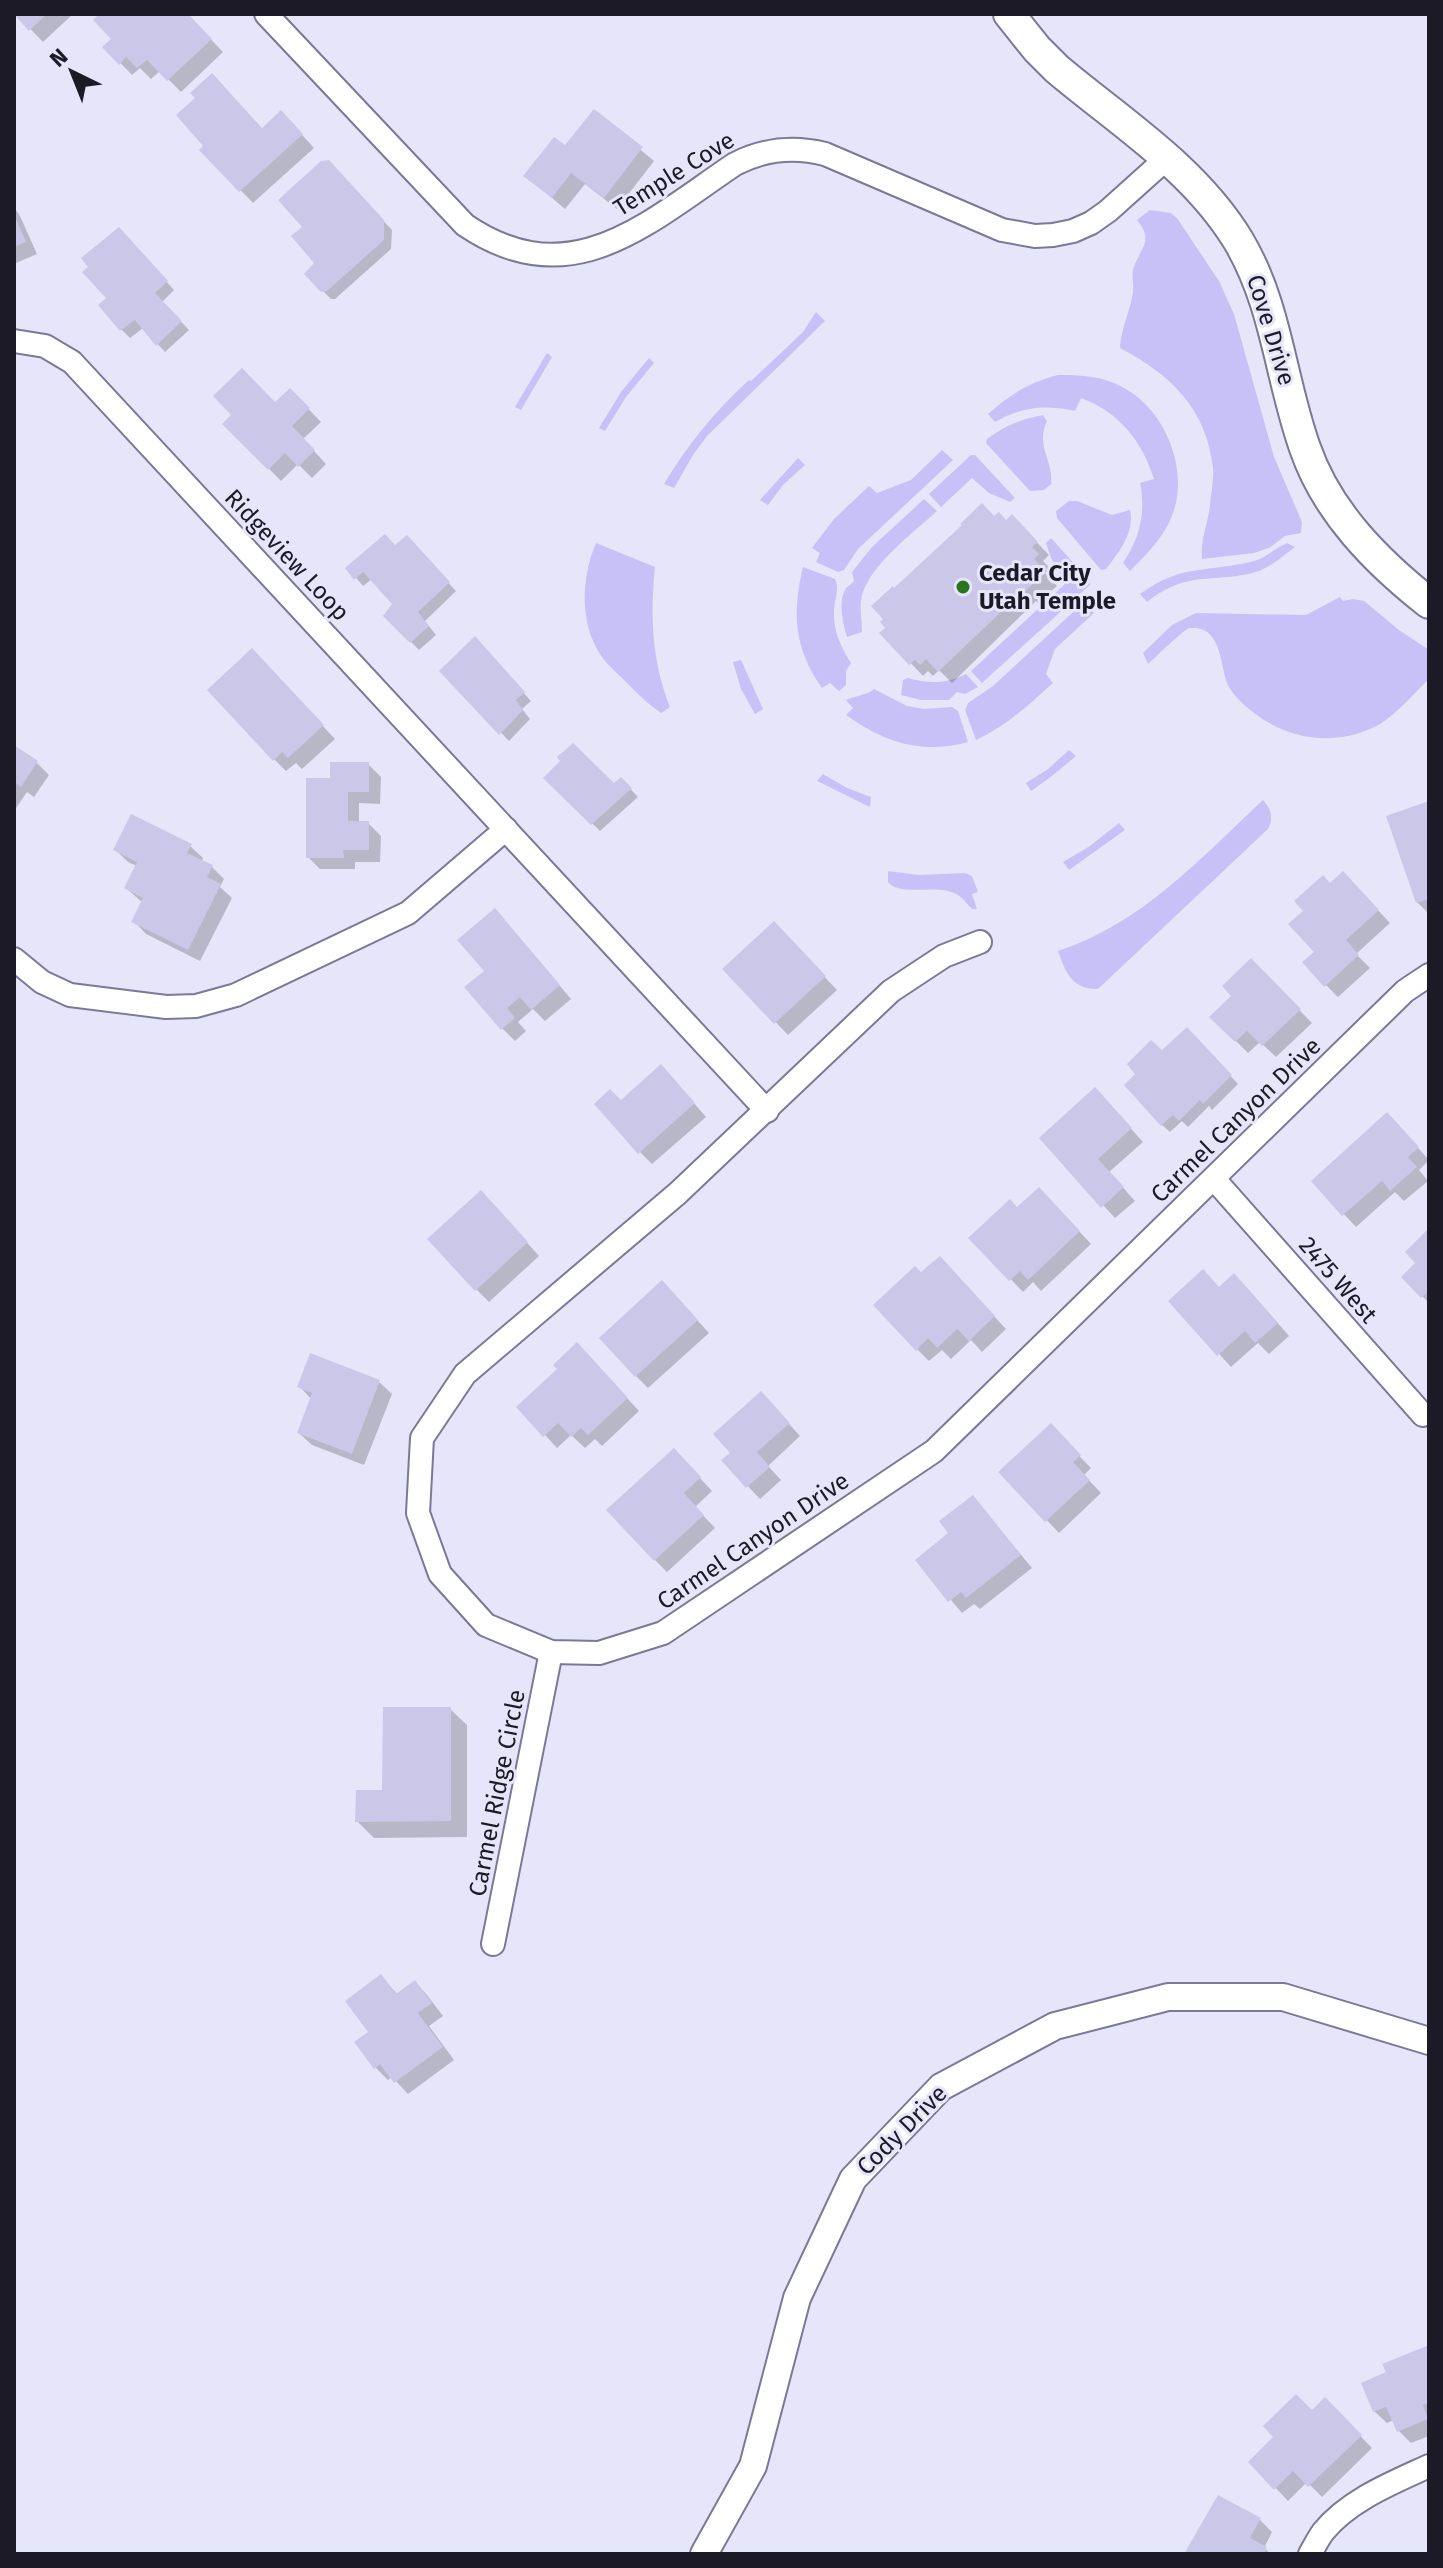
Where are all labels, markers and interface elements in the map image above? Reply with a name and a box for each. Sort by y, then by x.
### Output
north arrow [32,32,112,112]
text: N [44,43,73,73]
street label: Temple Cove [608,126,740,222]
street label: Cove Drive [1241,271,1301,389]
street label: Ridgeview Loop [219,483,355,627]
place label: Cedar City Utah Temple [979,559,1116,615]
marker: Cedar City Utah Temple [954,578,972,596]
street label: Carmel Canyon Drive [1145,1032,1327,1208]
street label: 2475 West [1293,1231,1383,1329]
street label: Carmel Canyon Drive [652,1466,854,1616]
street label: Carmel Ridge Circle [463,1687,531,1899]
street label: Cody Drive [851,2079,953,2181]

